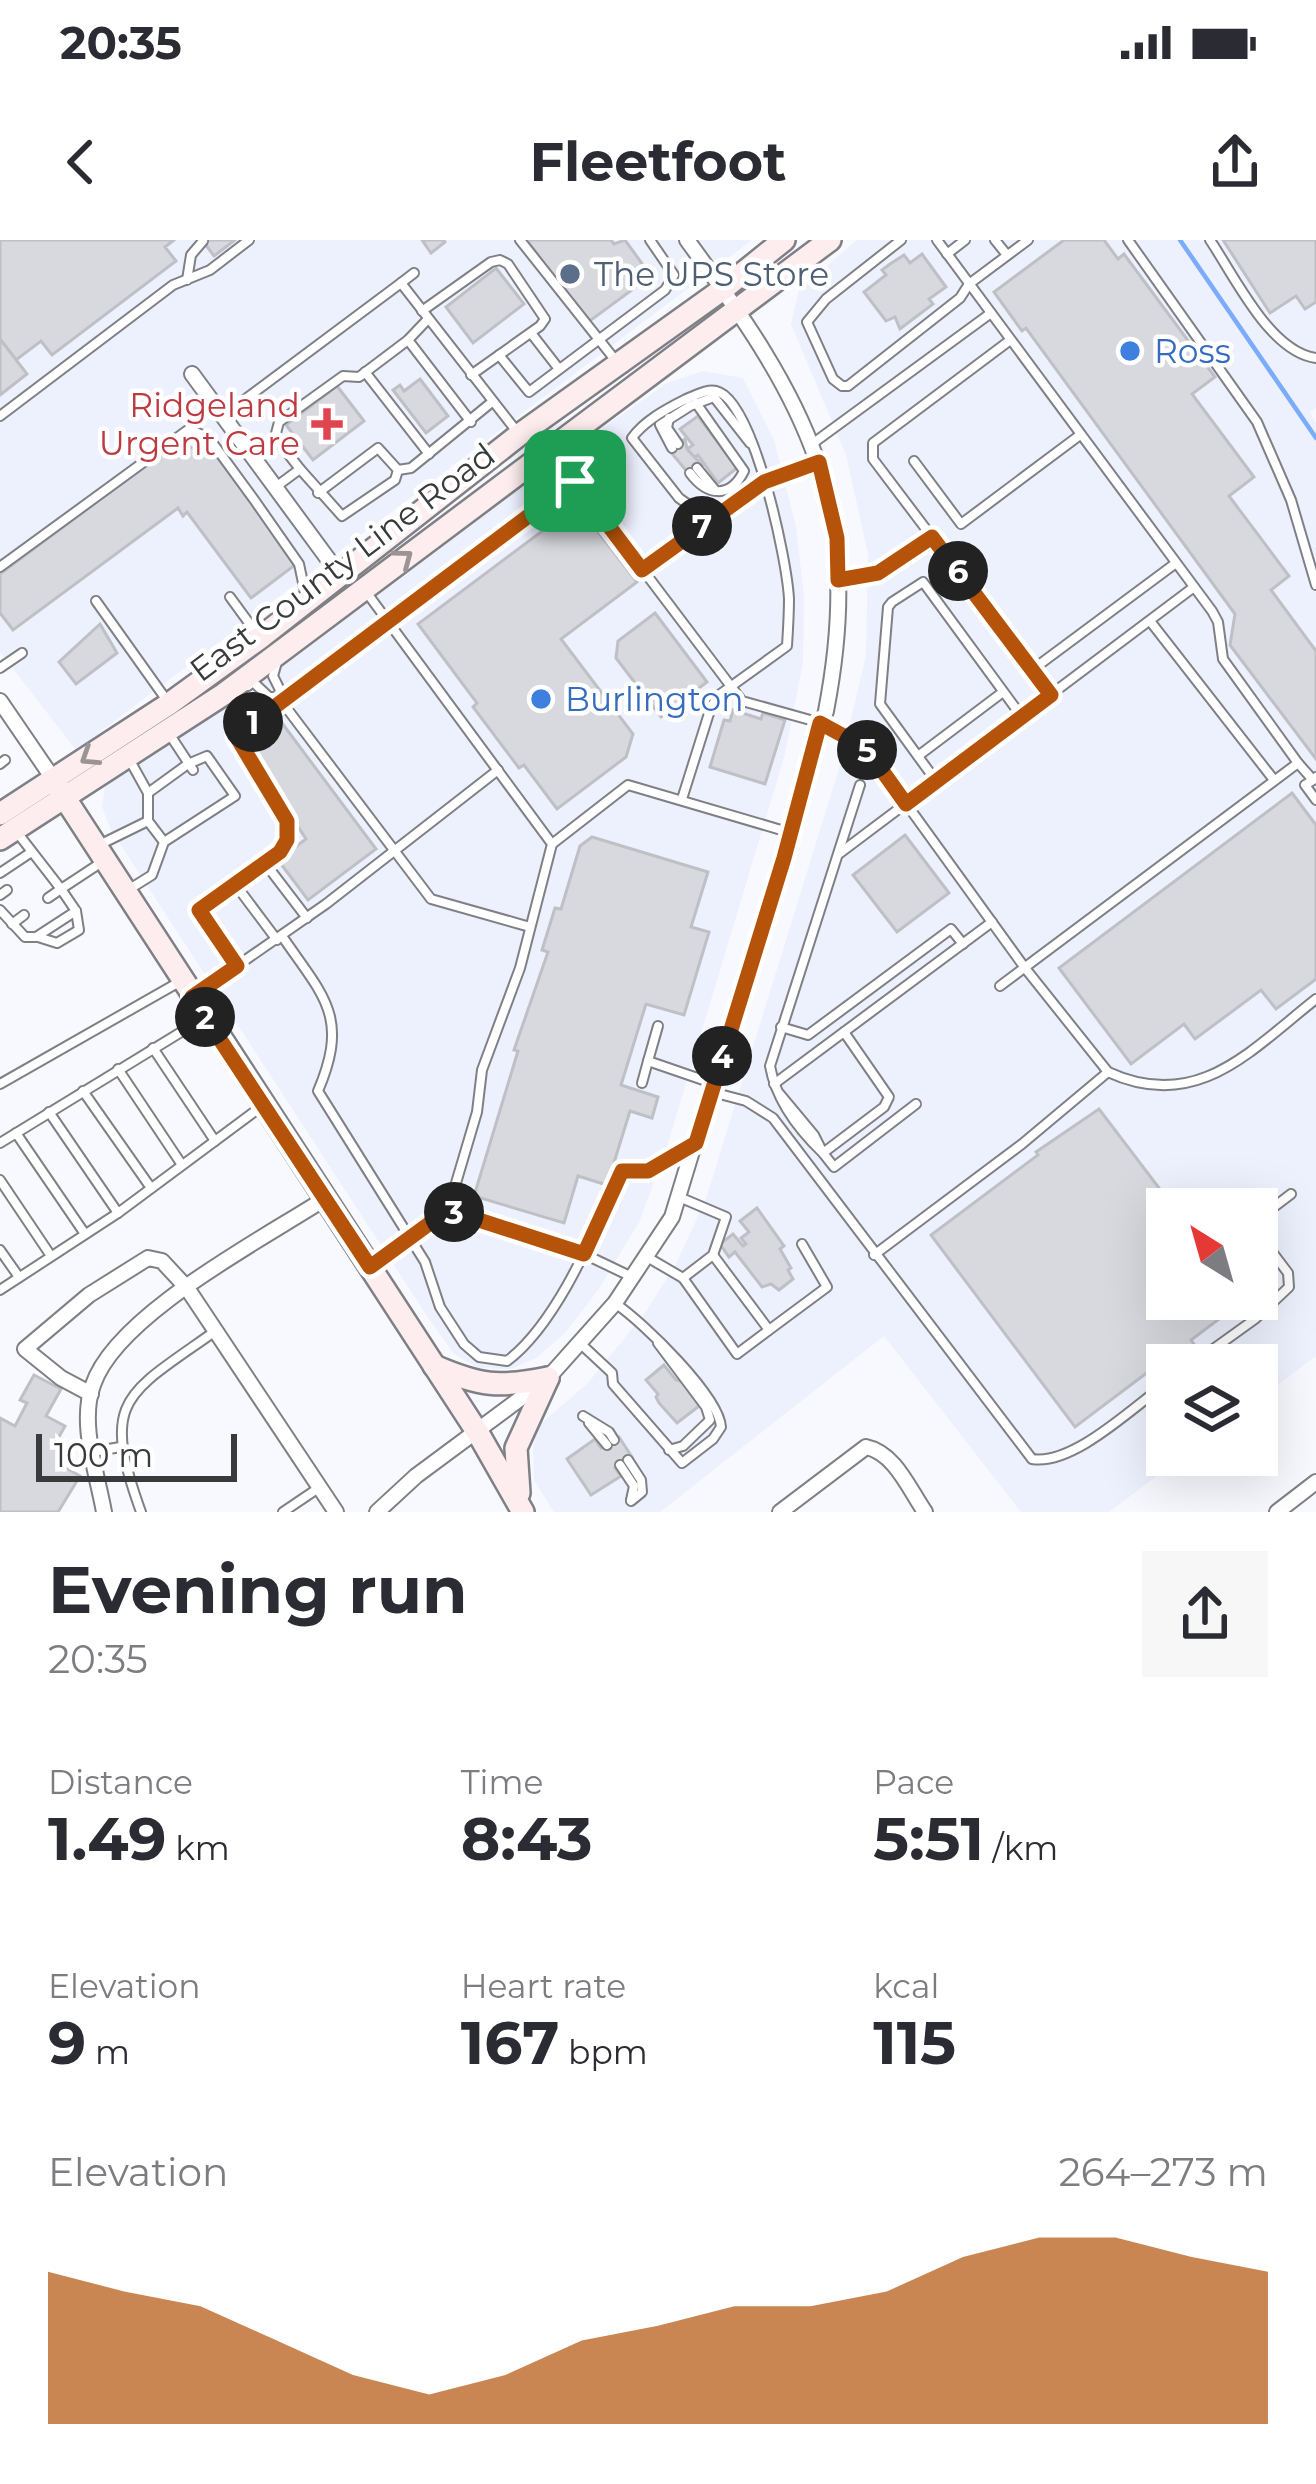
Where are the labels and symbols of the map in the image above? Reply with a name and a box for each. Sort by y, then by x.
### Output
place label: The UPS Store [594,254,829,294]
marker: The UPS Store [557,261,583,287]
place label: Ross [1154,331,1231,371]
marker: Ross [1117,338,1143,364]
place label: Ridgeland Urgent Care [99,385,300,463]
marker: Ridgeland Urgent Care [311,408,343,440]
pin [524,430,626,532]
street label: East County Line Road [182,434,502,690]
pin: 7 [672,496,732,556]
pin: 6 [928,541,988,601]
one-way arrow [390,551,412,573]
place label: Burlington [565,679,743,719]
marker: Burlington [528,686,554,712]
pin: 1 [223,692,283,752]
pin: 5 [837,720,897,780]
one-way arrow [80,743,102,765]
pin: 2 [175,987,235,1047]
pin: 4 [692,1026,752,1086]
pin: 3 [424,1182,484,1242]
north arrow [1146,1188,1278,1320]
scale bar [36,1428,237,1481]

